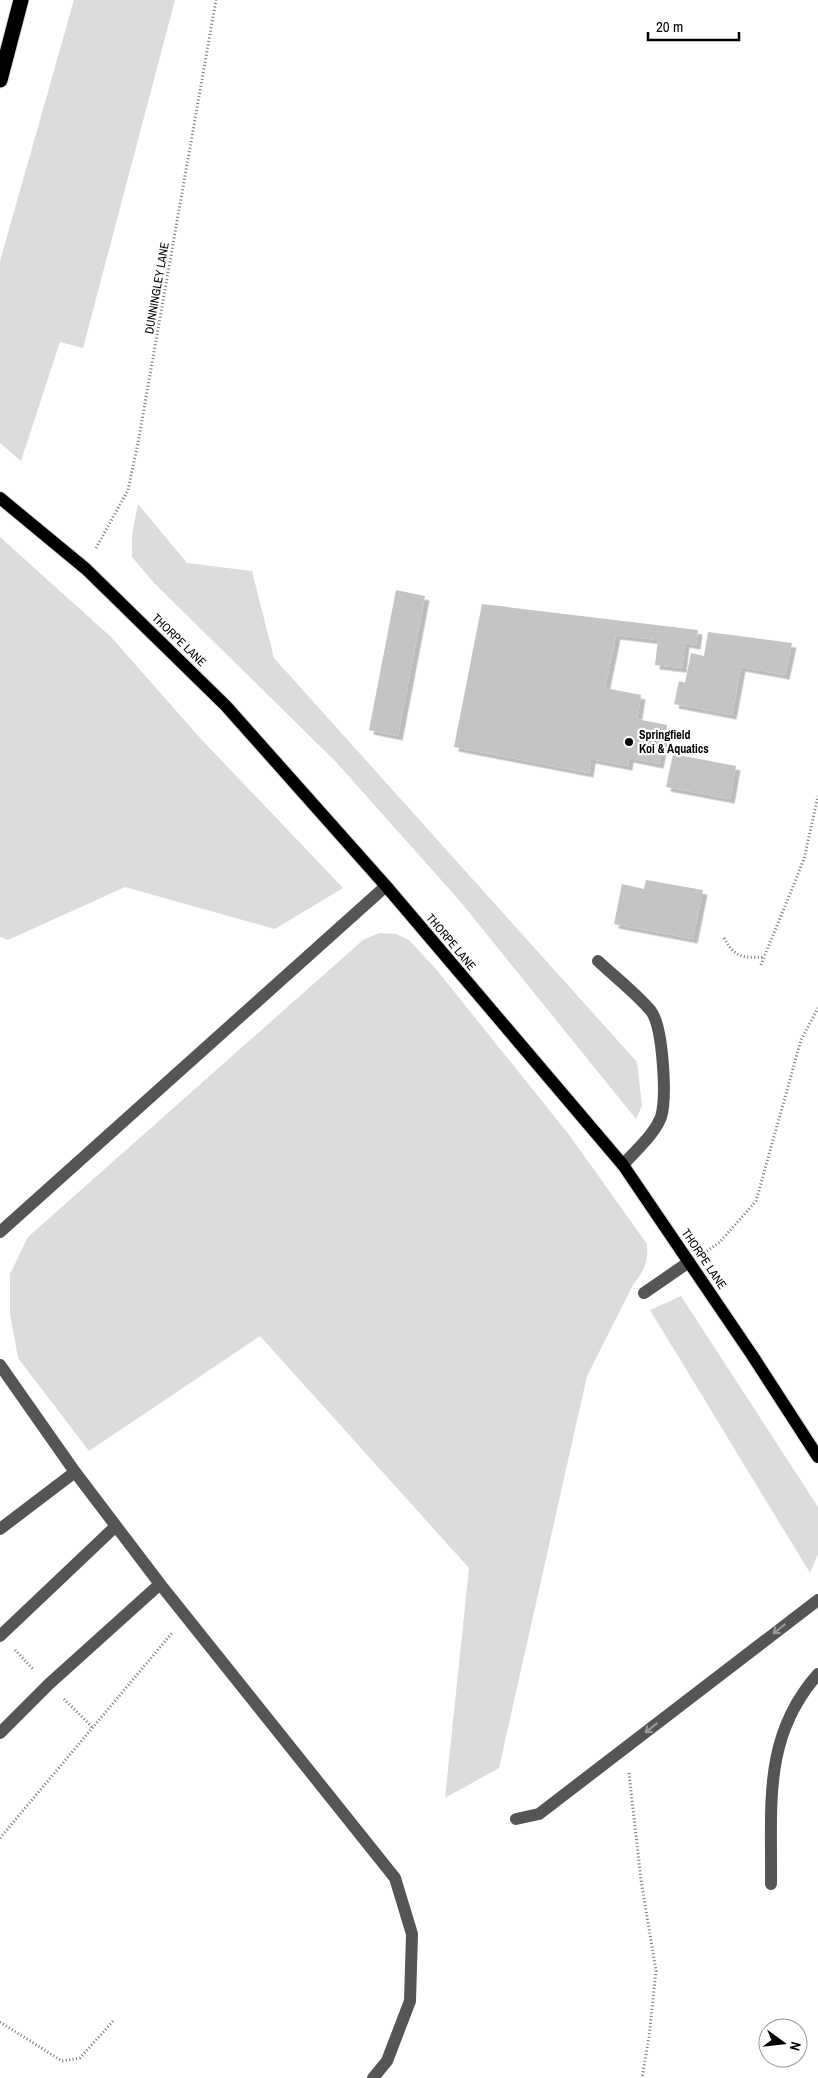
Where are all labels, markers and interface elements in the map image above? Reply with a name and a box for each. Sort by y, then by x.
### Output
scale bar [648,10,739,42]
text: 20 m [656,16,683,37]
street label: DUNNINGLEY LANE [141,241,173,335]
street label: THORPE LANE [148,610,210,670]
place label: Springfield Koi & Aquatics [639,727,709,757]
marker: Springfield Koi & Aquatics [623,736,635,748]
street label: THORPE LANE [423,910,479,974]
street label: THORPE LANE [678,1226,730,1292]
one-way arrow [773,1624,786,1635]
one-way arrow [644,1723,657,1734]
north arrow [758,2018,808,2068]
text: N [786,2040,805,2053]

